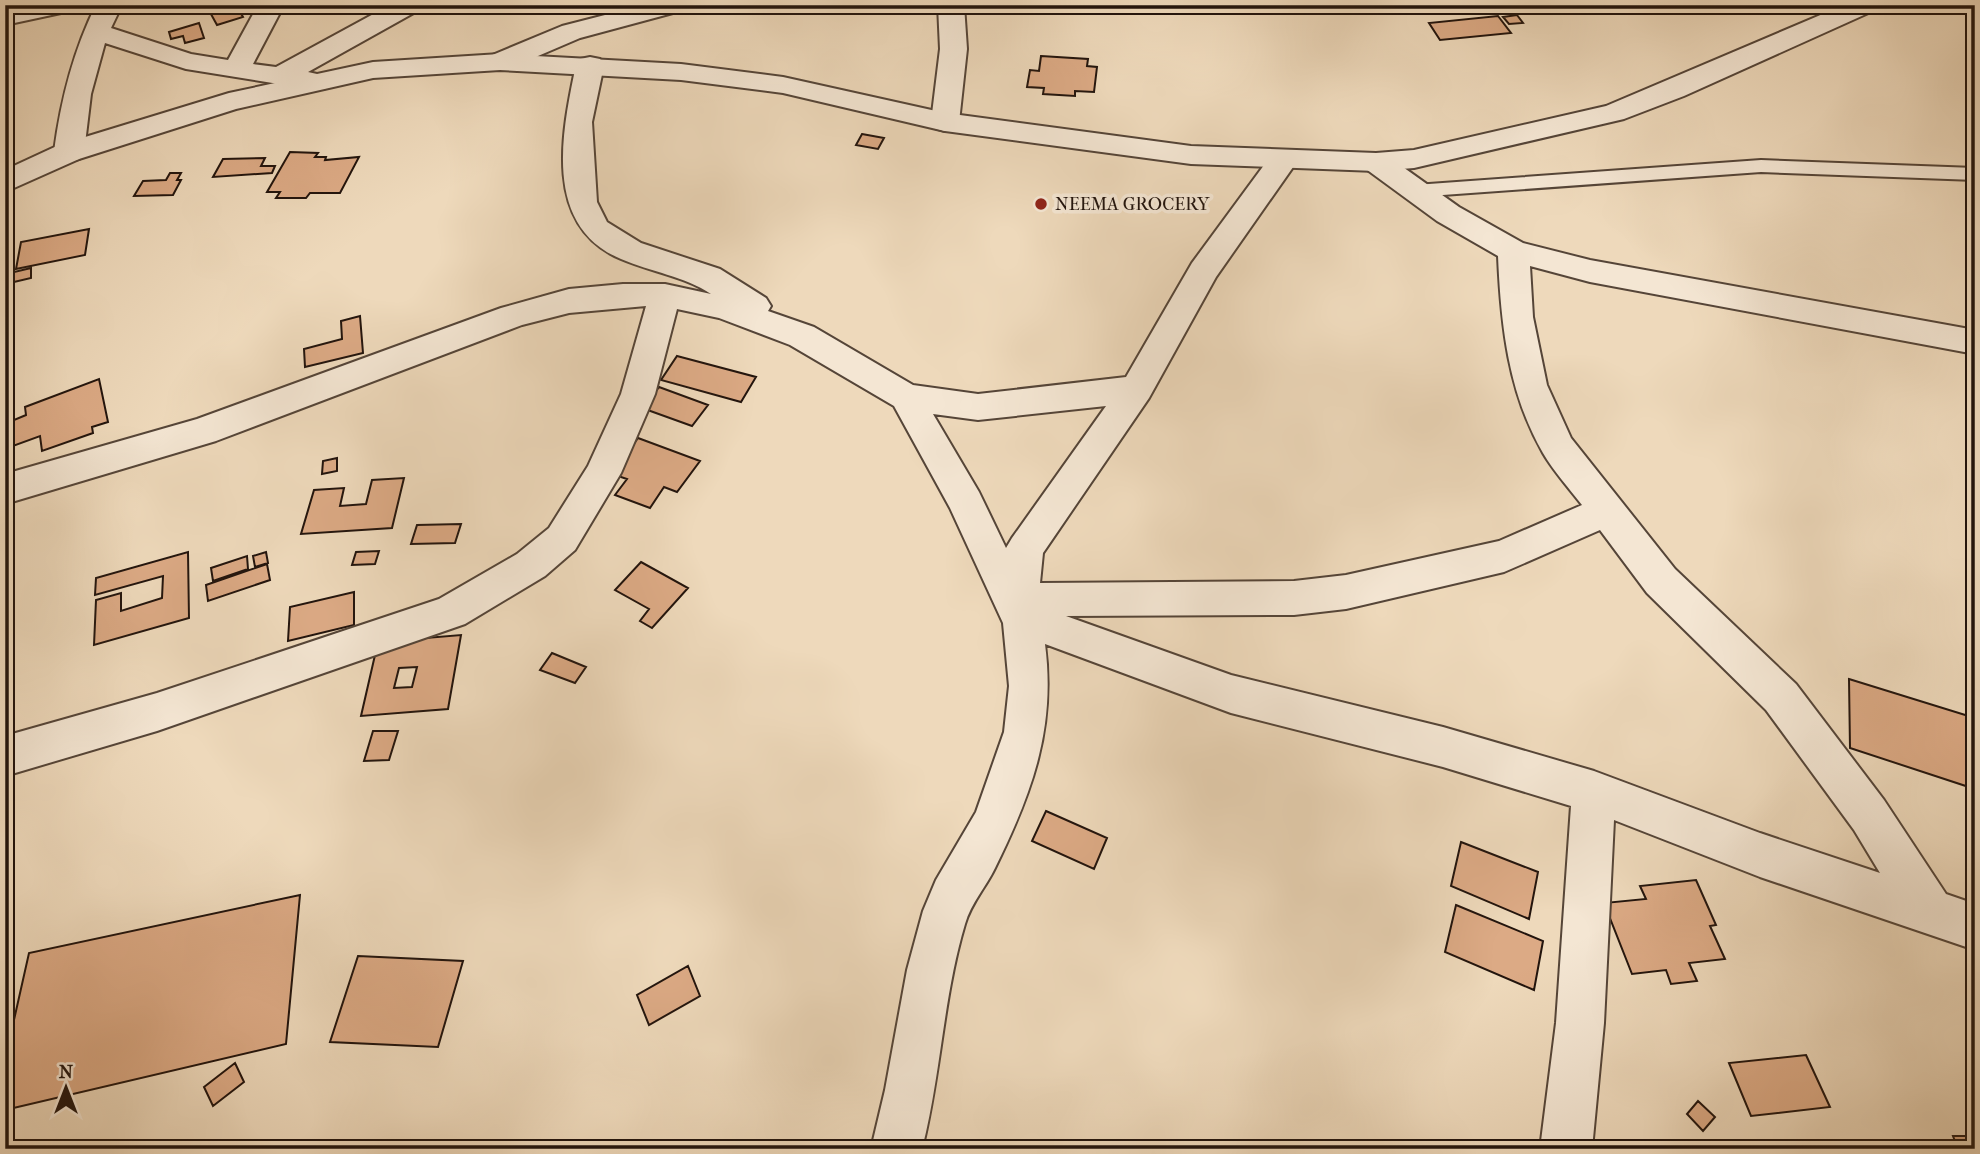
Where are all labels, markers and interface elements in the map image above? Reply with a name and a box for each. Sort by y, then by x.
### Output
place label: NEEMA GROCERY [1055,194,1210,215]
marker: NEEMA GROCERY [1033,196,1049,212]
north arrow [32,1052,102,1122]
text: N [59,1061,74,1083]

